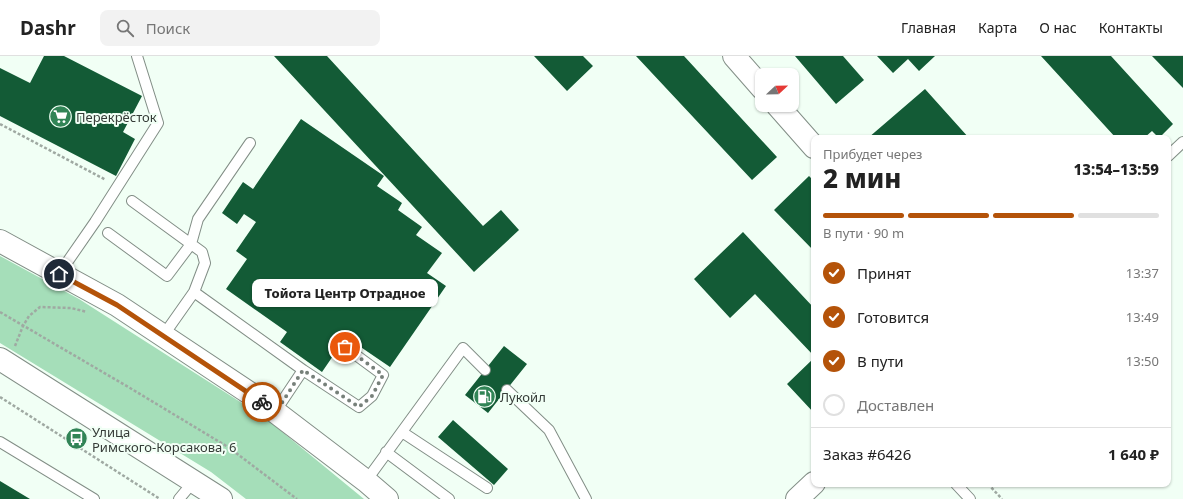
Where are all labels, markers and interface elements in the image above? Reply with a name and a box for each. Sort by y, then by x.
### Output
search box [100,10,380,46]
text: Dashr [20,15,76,41]
icon: search [114,17,136,39]
text: Поиск [146,18,190,38]
text: Главная [901,18,956,37]
text: Карта [978,18,1017,37]
text: О нас [1039,18,1077,37]
text: Контакты [1099,18,1163,37]
north arrow [755,68,799,112]
map controls [755,68,799,112]
supermarket icon: Перекрёсток [48,104,74,130]
place label: Перекрёсток [76,108,157,126]
text: Прибудет через [823,145,922,163]
text: 13:54–13:59 [1074,159,1159,179]
text: 2 мин [823,160,901,196]
text: В пути · 90 m [823,224,904,242]
pin [42,257,76,291]
icon: check [823,262,845,284]
icon: home [48,263,70,285]
text: Принят [857,263,911,283]
text: 13:37 [1126,264,1159,282]
callout: Тойота Центр Отрадное [252,279,438,307]
text: Тойота Центр Отрадное [264,284,426,302]
icon: check [823,306,845,328]
text: Готовится [857,307,929,327]
text: 13:49 [1126,308,1159,326]
pin [328,330,362,364]
icon: bag [334,336,356,358]
icon: check [823,350,845,372]
text: В пути [857,351,904,371]
text: 13:50 [1126,352,1159,370]
courier [242,382,282,422]
fuel station icon: Лукойл [472,384,498,410]
place label: Лукойл [500,388,546,406]
icon: bike [251,391,273,413]
text: Доставлен [857,395,934,415]
place label: Улица Римского-Корсакова, 6 [92,423,237,456]
bus stop icon: Улица Римского-Корсакова, 6 [63,426,89,452]
text: Заказ #6426 [823,444,911,464]
text: 1 640 ₽ [1108,444,1159,464]

